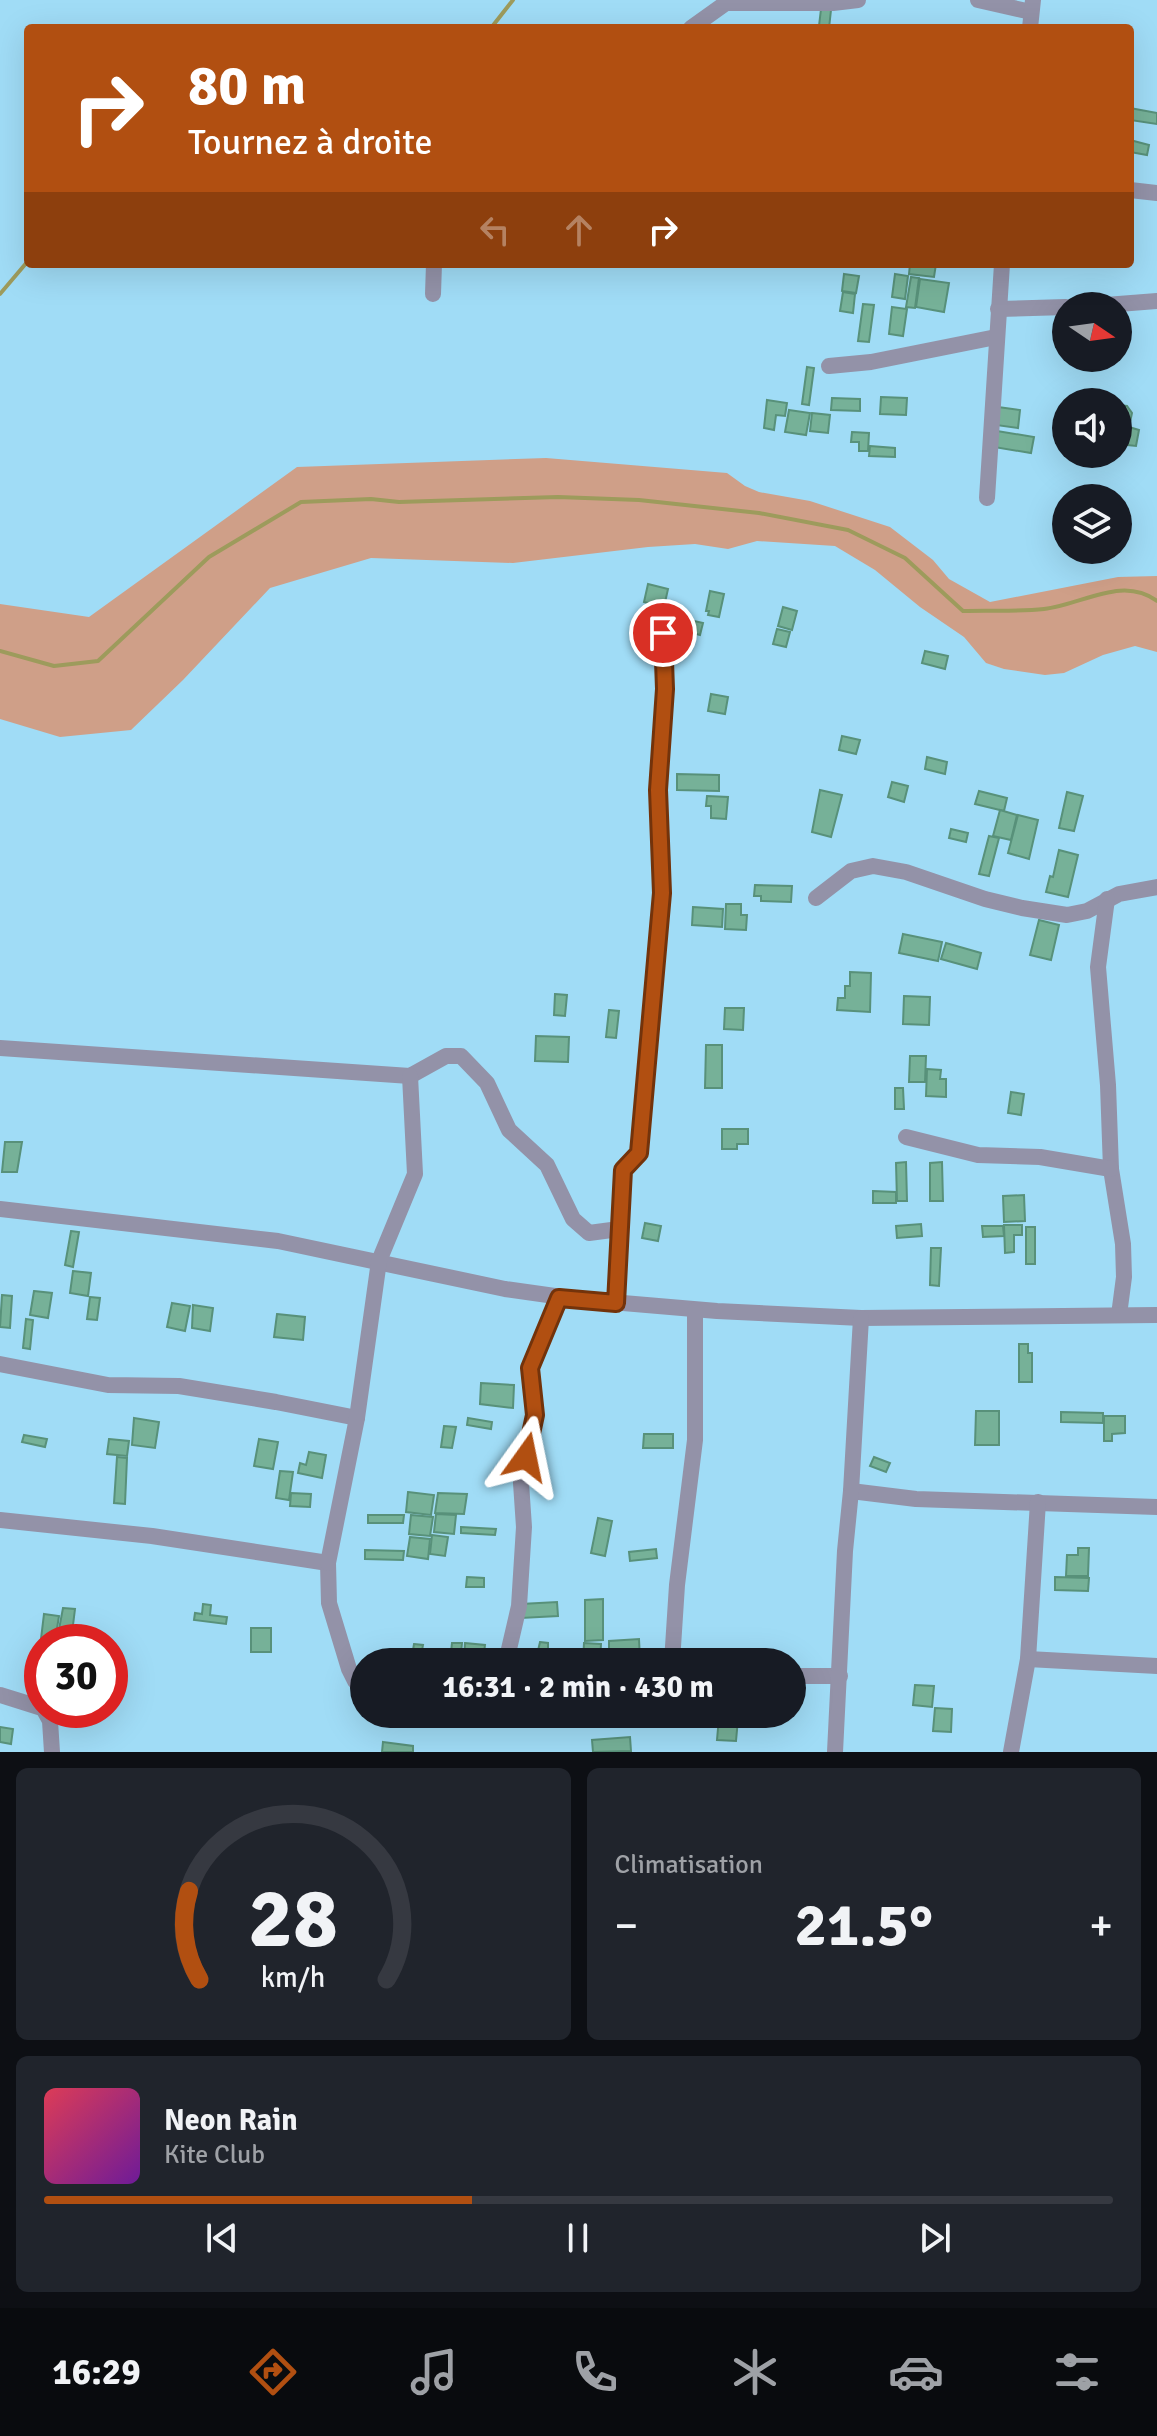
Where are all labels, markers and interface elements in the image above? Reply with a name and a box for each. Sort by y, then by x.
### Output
text: 80 m [188,51,306,120]
icon: right [56,56,160,160]
text: Tournez à droite [188,120,432,165]
icon: left [473,208,517,252]
icon: ahead [557,208,601,252]
icon: right [641,208,685,252]
north arrow [1052,292,1132,372]
map controls [1052,292,1132,564]
button: sound [1052,388,1132,468]
button: layers [1052,484,1132,564]
pin [629,599,697,667]
icon: arrive [641,611,685,655]
position arrow [484,1415,568,1499]
speed limit sign: 30 [24,1624,128,1728]
text: 16:31 · 2 min · 430 m [442,1669,714,1706]
text: Climatisation [615,1849,763,1881]
text: 28 [248,1868,338,1970]
text: 21.5° [795,1889,933,1963]
text: − [615,1899,638,1953]
text: + [1089,1899,1113,1953]
text: km/h [261,1960,326,1995]
text: Neon Rain [164,2102,298,2139]
text: Kite Club [164,2139,265,2171]
icon: previous [200,2216,244,2260]
icon: pause [556,2216,600,2260]
icon: next [913,2216,957,2260]
icon: directions [245,2344,301,2400]
icon: music [406,2344,462,2400]
icon: phone [567,2344,623,2400]
icon: climate [727,2344,783,2400]
icon: car [888,2344,944,2400]
icon: filters [1049,2344,1105,2400]
text: 16:29 [52,2350,141,2395]

